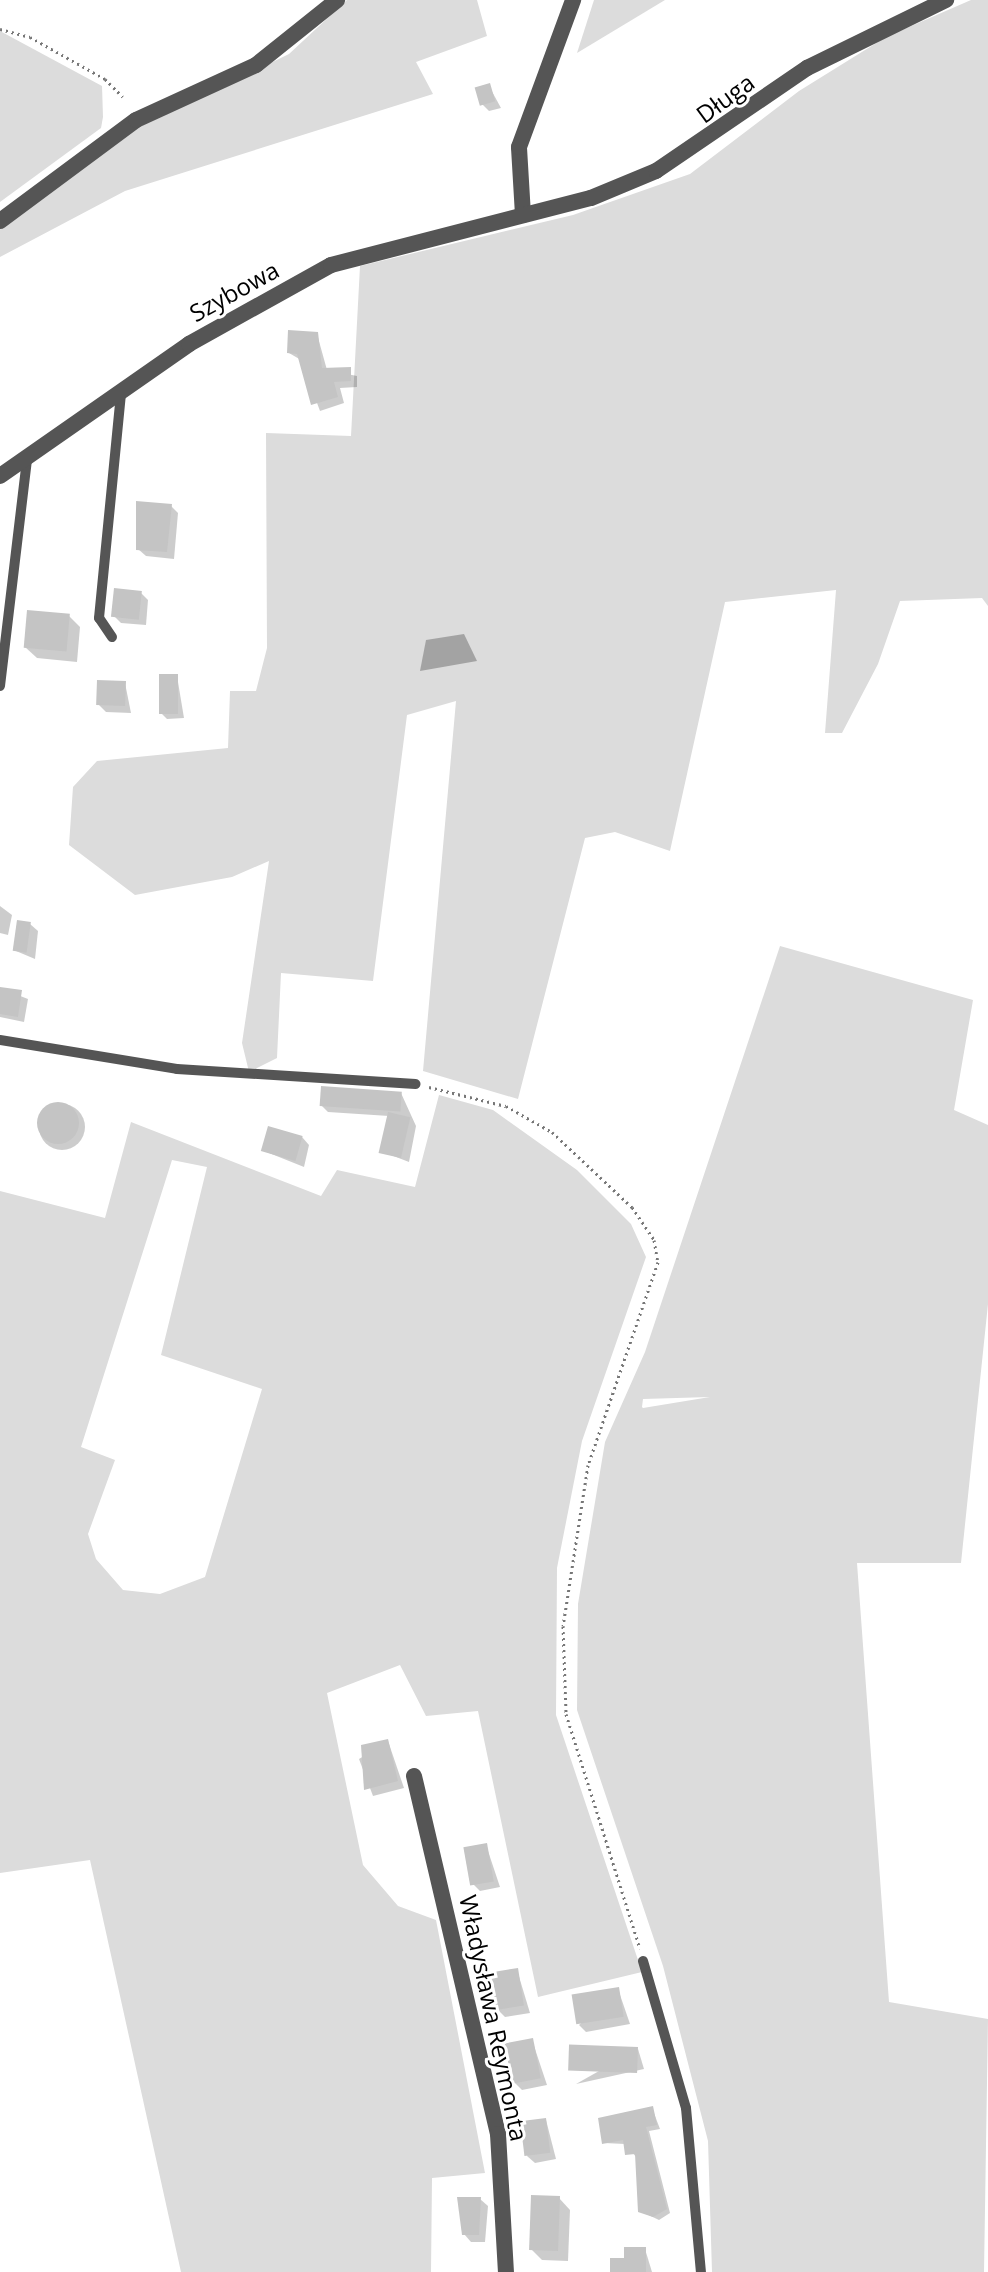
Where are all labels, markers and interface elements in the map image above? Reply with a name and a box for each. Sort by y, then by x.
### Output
street label: Długa [690,67,760,129]
street label: Szybowa [184,255,284,327]
street label: Władysława Reymonta [454,1892,534,2144]

